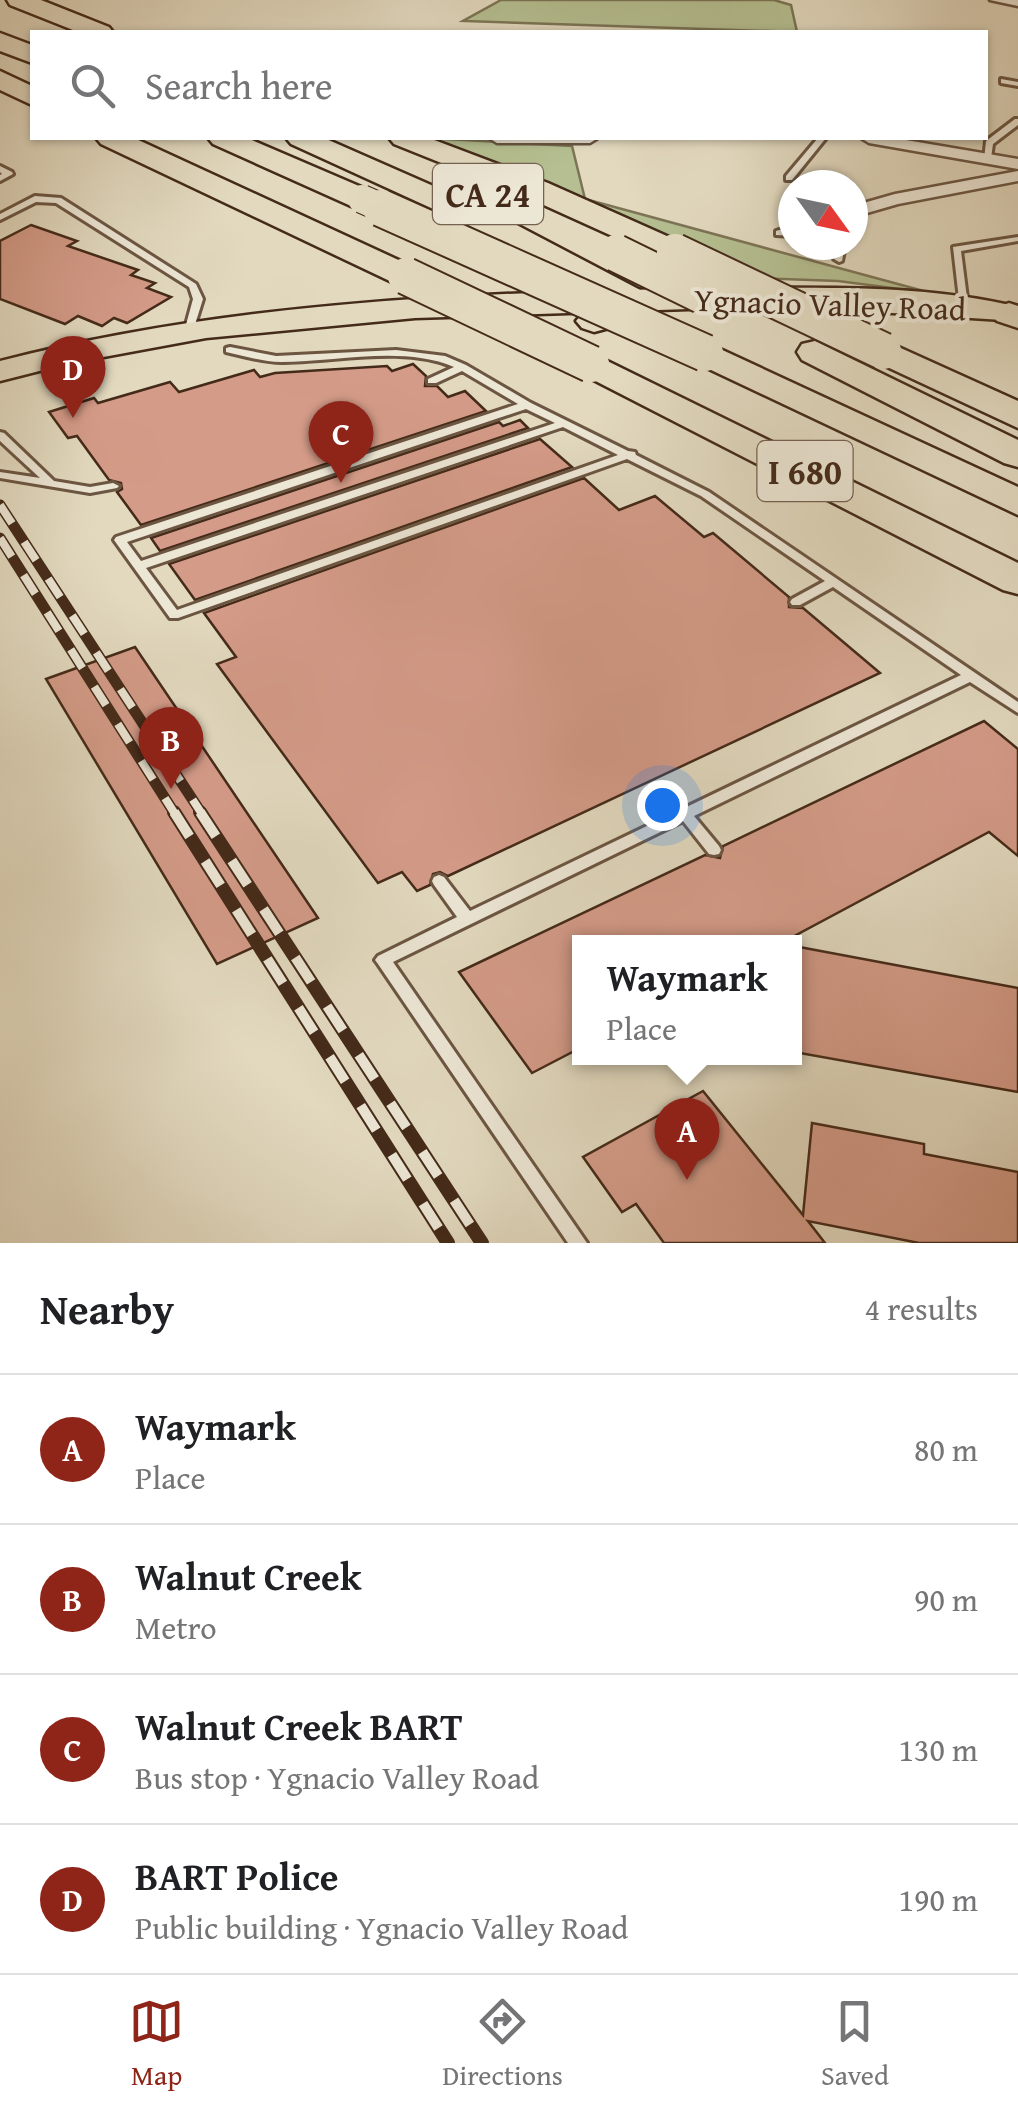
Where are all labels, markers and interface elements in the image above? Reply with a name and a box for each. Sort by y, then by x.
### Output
search box [30,30,988,140]
text: Search here [145,57,333,113]
icon: search [65,58,120,113]
road number: CA 24 [433,164,543,224]
north arrow [778,170,868,260]
street label: Ygnacio Valley Road [693,276,967,332]
pin: D [40,336,106,418]
pin: C [308,400,374,483]
road number: I 680 [758,441,852,501]
pin: B [138,706,204,789]
your location [637,780,688,831]
popup [572,935,802,1065]
text: Waymark [607,949,767,1005]
text: Place [607,1005,677,1052]
pin: A [654,1098,720,1180]
text: Nearby [40,1278,174,1339]
text: 4 results [865,1285,978,1332]
text: Waymark [135,1398,296,1454]
text: A [62,1426,83,1473]
text: 80 m [914,1426,978,1473]
text: Place [135,1454,206,1501]
text: Walnut Creek [135,1548,361,1604]
text: B [63,1576,82,1623]
text: 90 m [914,1576,978,1623]
text: Metro [135,1604,217,1651]
text: Walnut Creek BART [135,1698,463,1754]
text: C [63,1726,82,1773]
text: 130 m [899,1726,978,1773]
text: Bus stop · Ygnacio Valley Road [135,1754,539,1801]
text: BART Police [135,1848,338,1904]
text: D [62,1876,83,1923]
text: 190 m [899,1876,978,1923]
text: Public building · Ygnacio Valley Road [135,1904,628,1951]
tab: Map [129,1994,184,2095]
tab: Directions [442,1994,563,2095]
tab: Saved [821,1994,889,2095]

